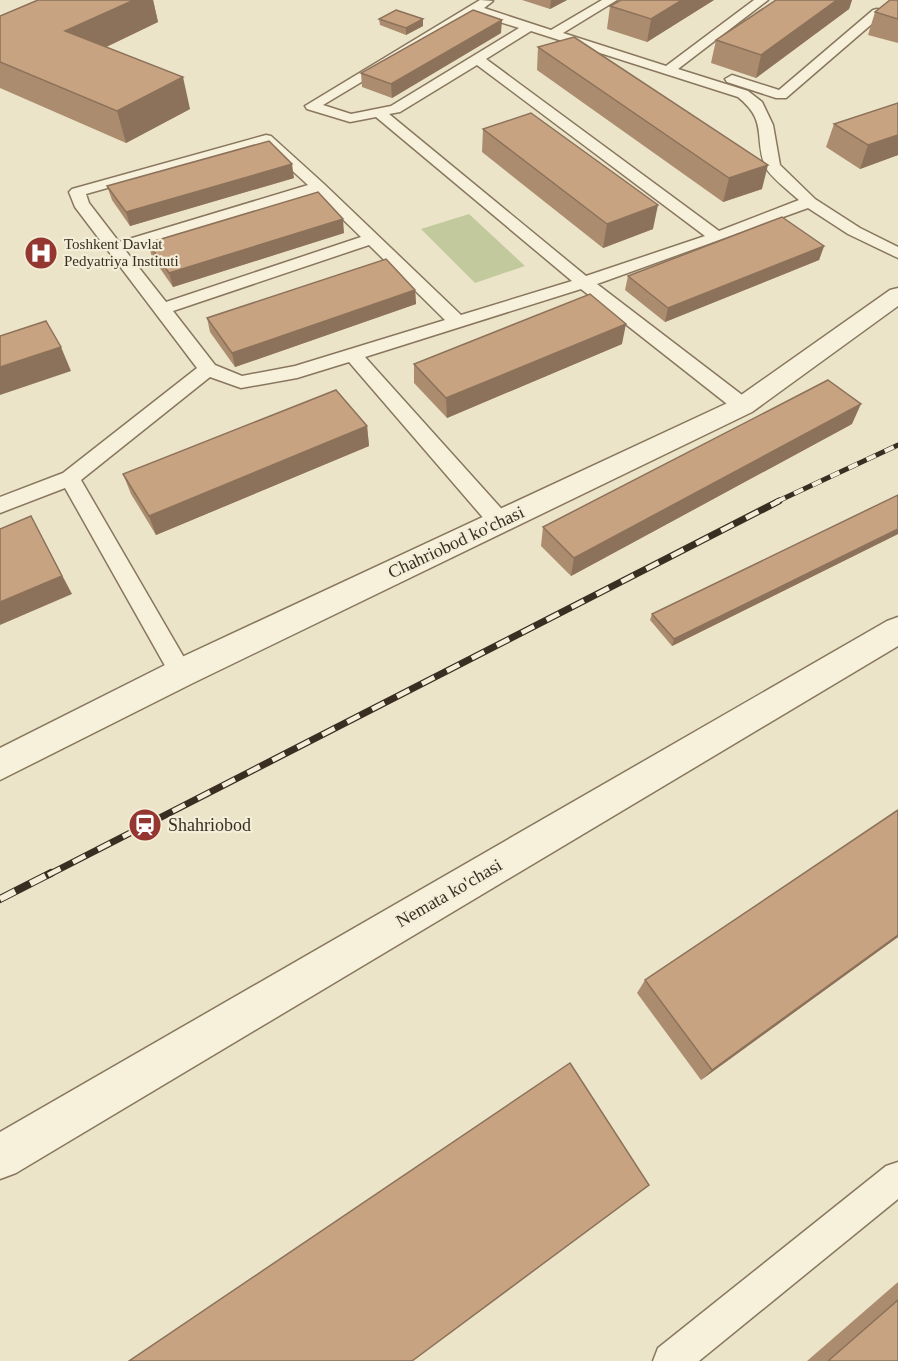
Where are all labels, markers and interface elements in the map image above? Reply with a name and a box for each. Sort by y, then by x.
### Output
hospital icon: Toshkent Davlat Pedyatriya Instituti [23,235,59,271]
place label: Toshkent Davlat Pedyatriya Instituti [64,236,179,269]
street label: Chahriobod ko'chasi [385,502,527,582]
station icon: Shahriobod [127,807,163,843]
place label: Shahriobod [168,815,251,835]
street label: Nemata ko'chasi [393,855,505,931]

